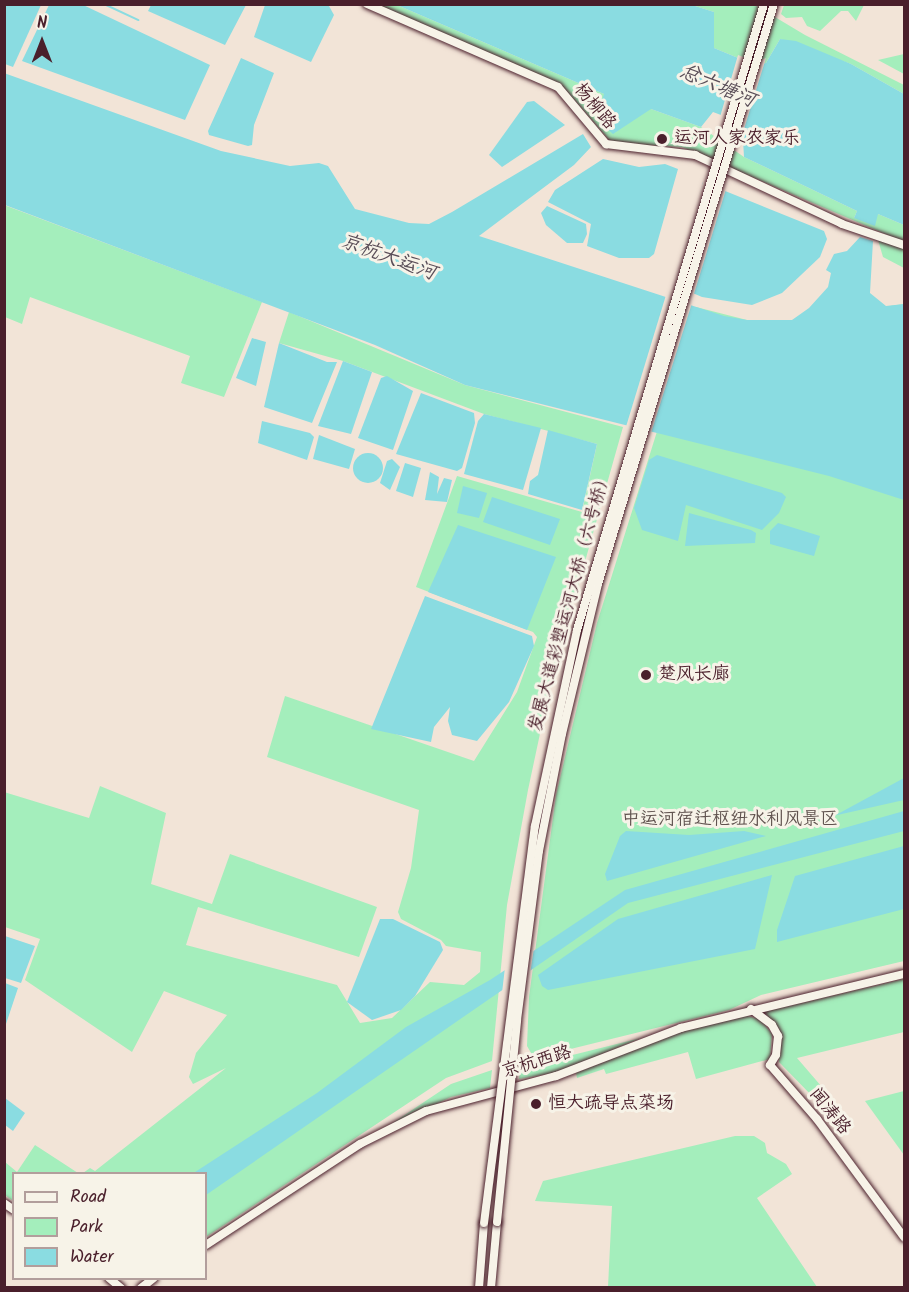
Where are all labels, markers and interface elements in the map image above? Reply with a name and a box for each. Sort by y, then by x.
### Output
text: N [37,11,47,36]
north arrow [12,12,72,72]
water label: 总六塘河 [675,60,759,114]
street label: 杨柳路 [568,79,620,135]
place label: 运河人家农家乐 [674,128,800,150]
marker: 运河人家农家乐 [655,132,669,146]
water label: 京杭大运河 [337,230,439,286]
street label: 发展大道彩塑运河大桥（六号桥） [526,468,616,734]
place label: 楚风长廊 [658,664,730,686]
marker: 楚风长廊 [639,668,653,682]
park label: 中运河宿迁枢纽水利风景区 [622,809,838,831]
street label: 京杭西路 [499,1042,575,1084]
street label: 闻涛路 [804,1084,854,1140]
place label: 恒大疏导点菜场 [548,1093,674,1115]
marker: 恒大疏导点菜场 [529,1097,543,1111]
legend [12,1172,207,1280]
text: Road [70,1183,106,1212]
text: Park [70,1213,103,1242]
text: Water [70,1243,114,1272]

